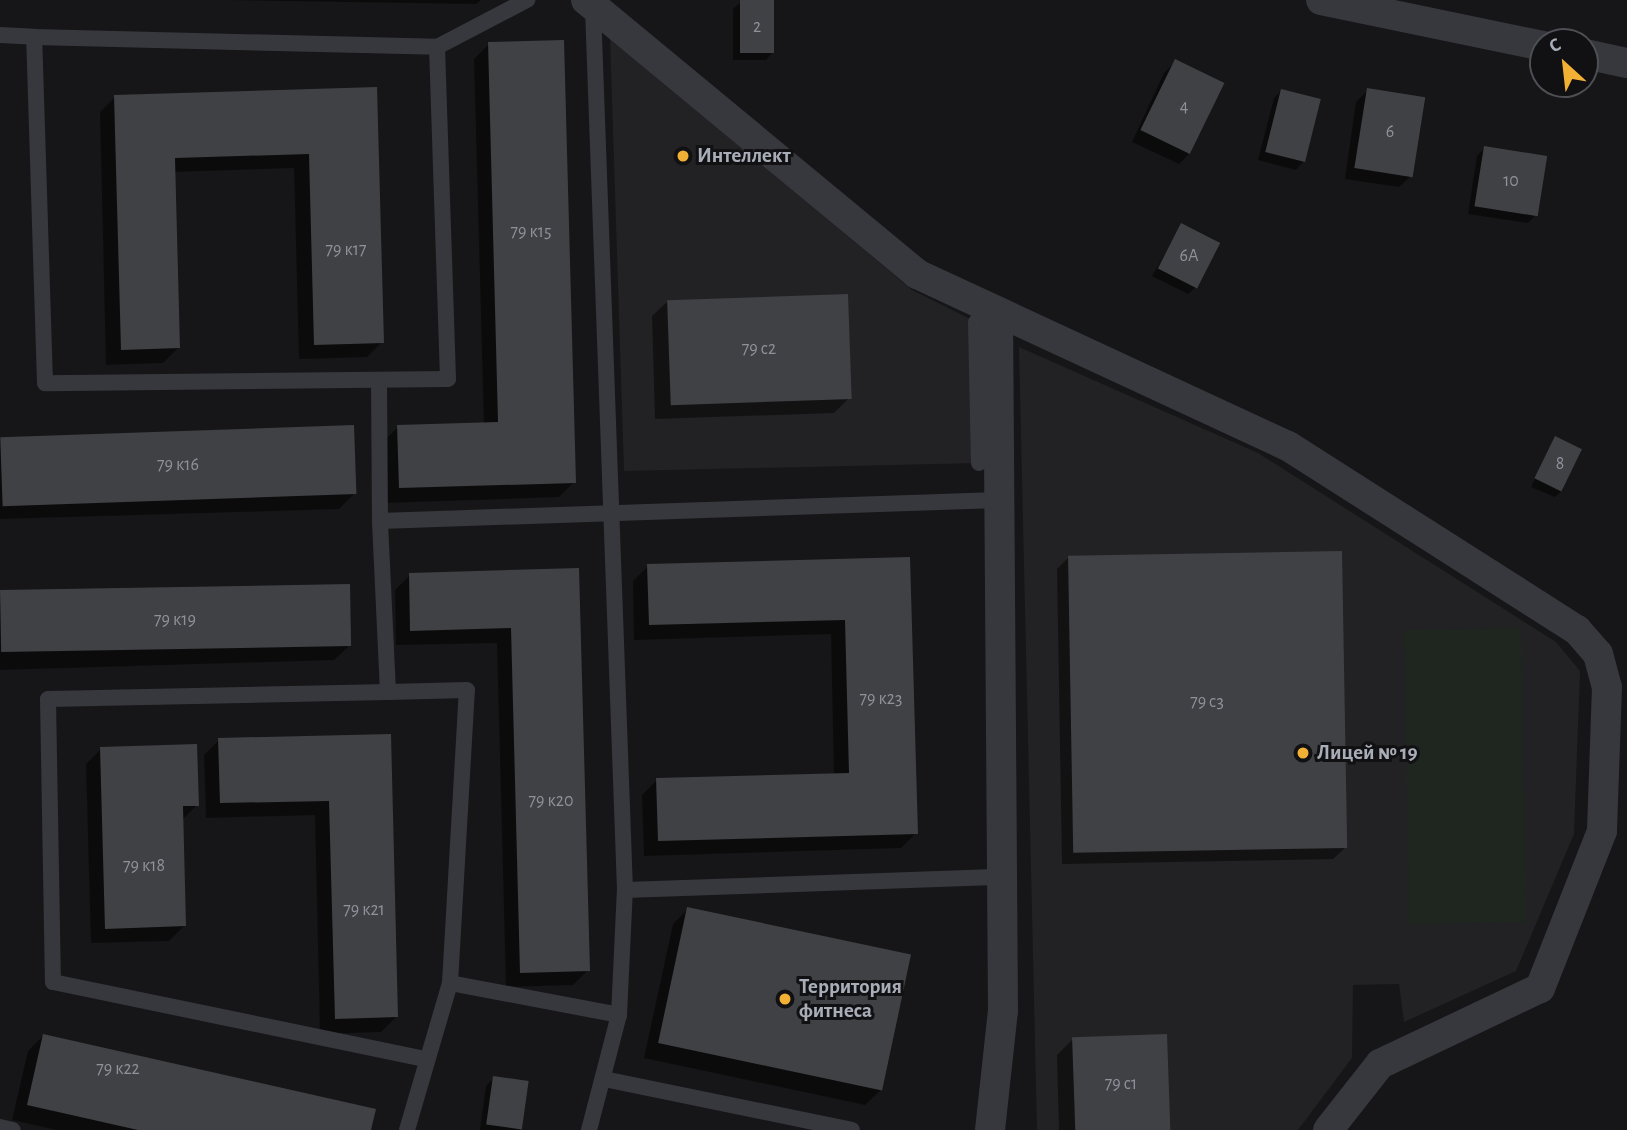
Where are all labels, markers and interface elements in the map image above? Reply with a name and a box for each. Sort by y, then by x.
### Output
house number: 2 [753,16,761,38]
north arrow [1529,28,1599,98]
text: С [1546,35,1564,56]
house number: 4 [1180,96,1188,118]
house number: 6 [1386,121,1394,143]
place label: Интеллект [697,143,791,169]
marker: Интеллект [675,148,691,164]
house number: 10 [1503,170,1519,192]
house number: 79 к15 [511,221,551,243]
house number: 79 к17 [326,239,366,261]
house number: 6А [1179,245,1199,267]
house number: 79 с2 [742,338,776,360]
house number: 8 [1556,453,1564,475]
house number: 79 к16 [157,454,199,476]
house number: 79 к19 [154,609,196,631]
house number: 79 к23 [860,688,902,710]
house number: 79 с3 [1190,691,1224,713]
place label: Лицей № 19 [1317,740,1418,766]
marker: Лицей № 19 [1295,745,1311,761]
house number: 79 к20 [529,790,573,812]
house number: 79 к18 [123,855,165,877]
house number: 79 к21 [343,899,385,921]
place label: Территория фитнеса [799,974,902,1024]
marker: Территория фитнеса [777,991,793,1007]
house number: 79 к22 [96,1058,140,1080]
house number: 79 с1 [1105,1073,1137,1095]

